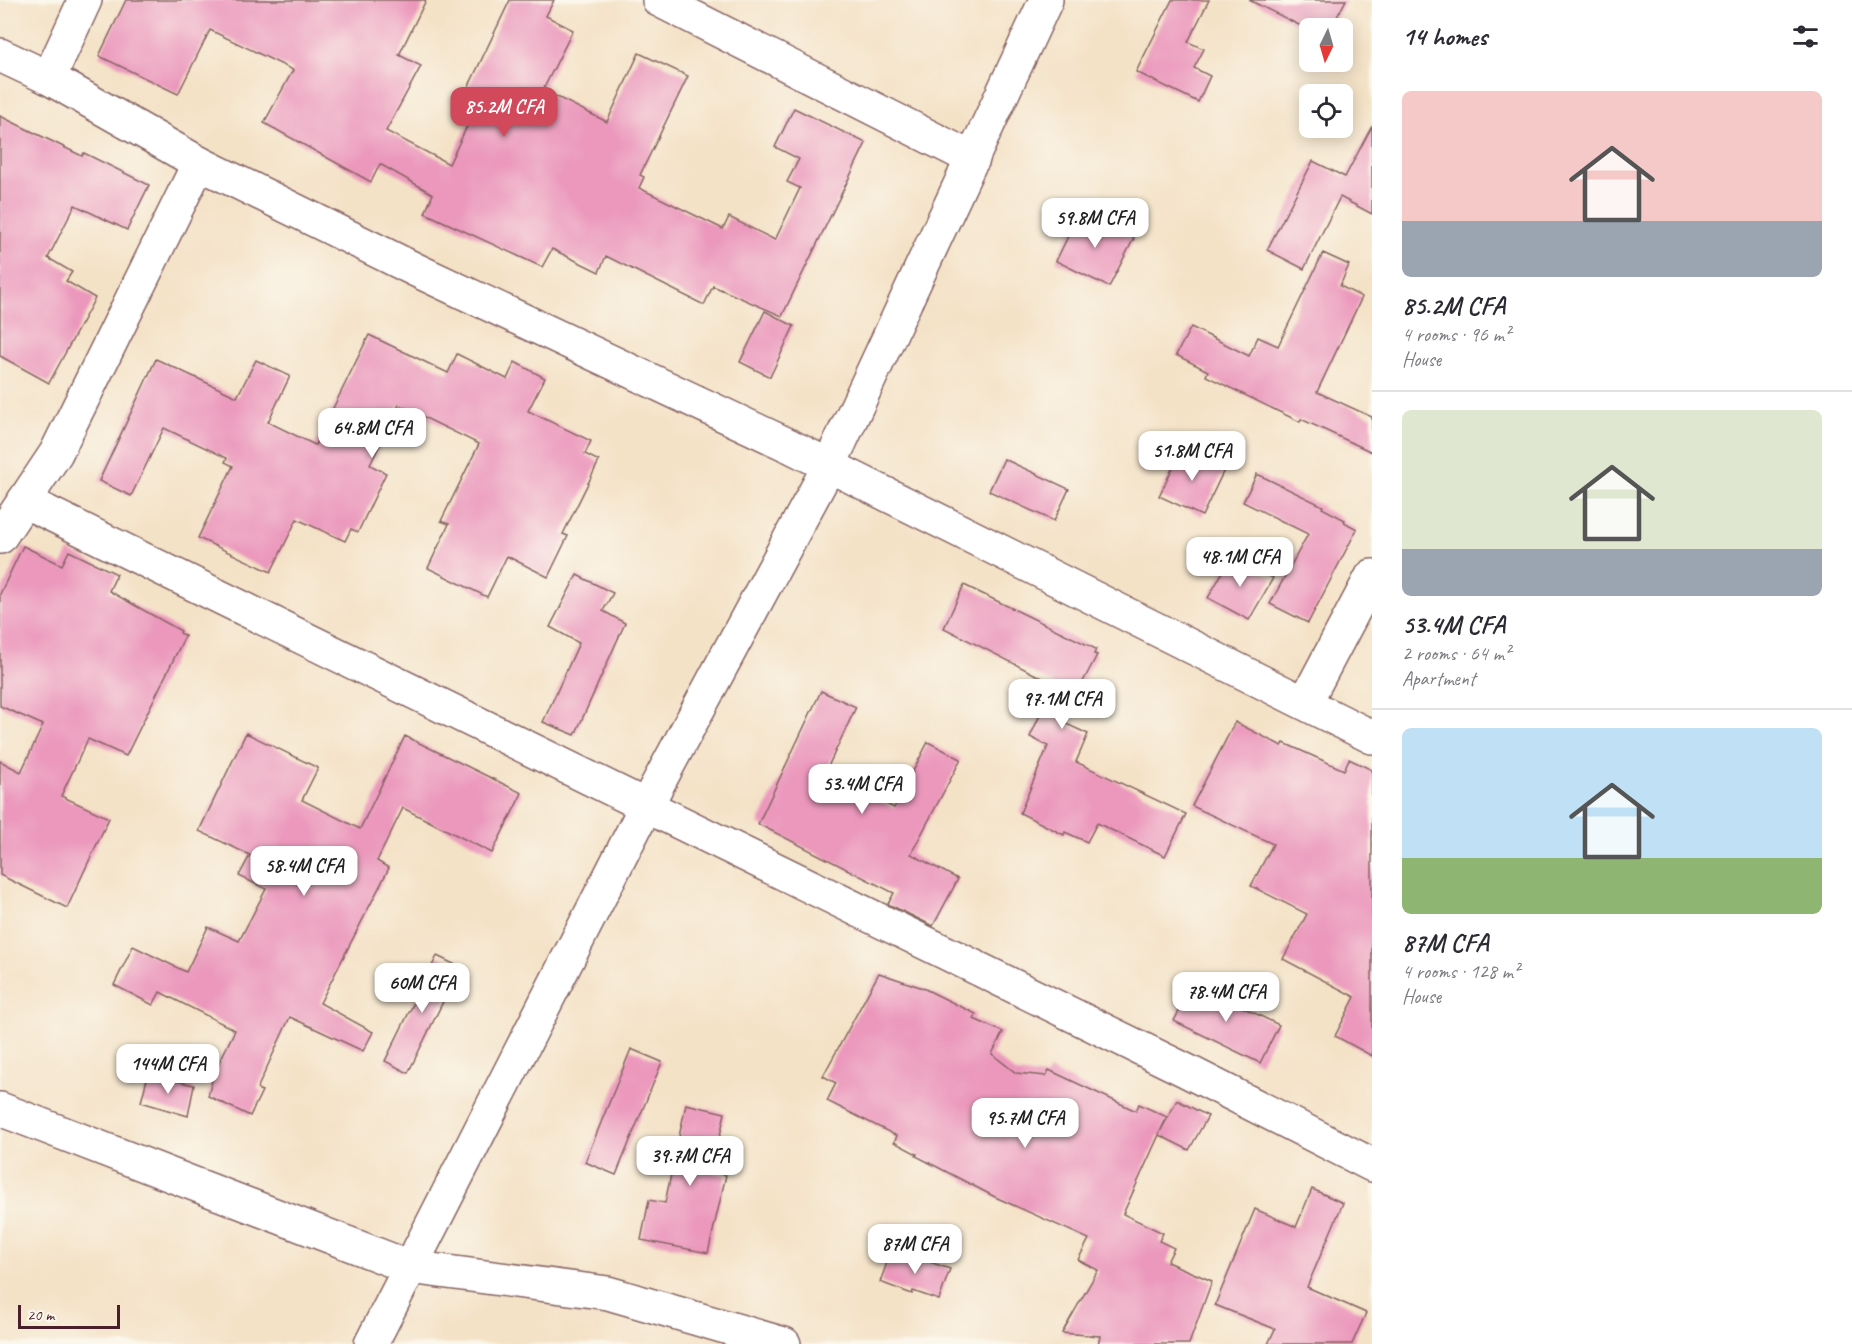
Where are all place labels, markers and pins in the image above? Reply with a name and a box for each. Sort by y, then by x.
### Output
pin: 85.2M CFA [435,87,573,138]
pin: 59.8M CFA [1026,198,1164,249]
pin: 64.8M CFA [303,408,441,459]
pin: 51.8M CFA [1123,431,1261,482]
pin: 48.1M CFA [1171,537,1309,588]
pin: 97.1M CFA [993,679,1131,730]
pin: 53.4M CFA [793,764,931,815]
pin: 58.4M CFA [235,846,373,897]
pin: 60M CFA [367,963,477,1014]
pin: 78.4M CFA [1157,972,1295,1023]
pin: 144M CFA [106,1044,230,1095]
pin: 95.7M CFA [956,1098,1094,1149]
pin: 39.7M CFA [621,1136,759,1187]
pin: 87M CFA [860,1224,970,1275]

